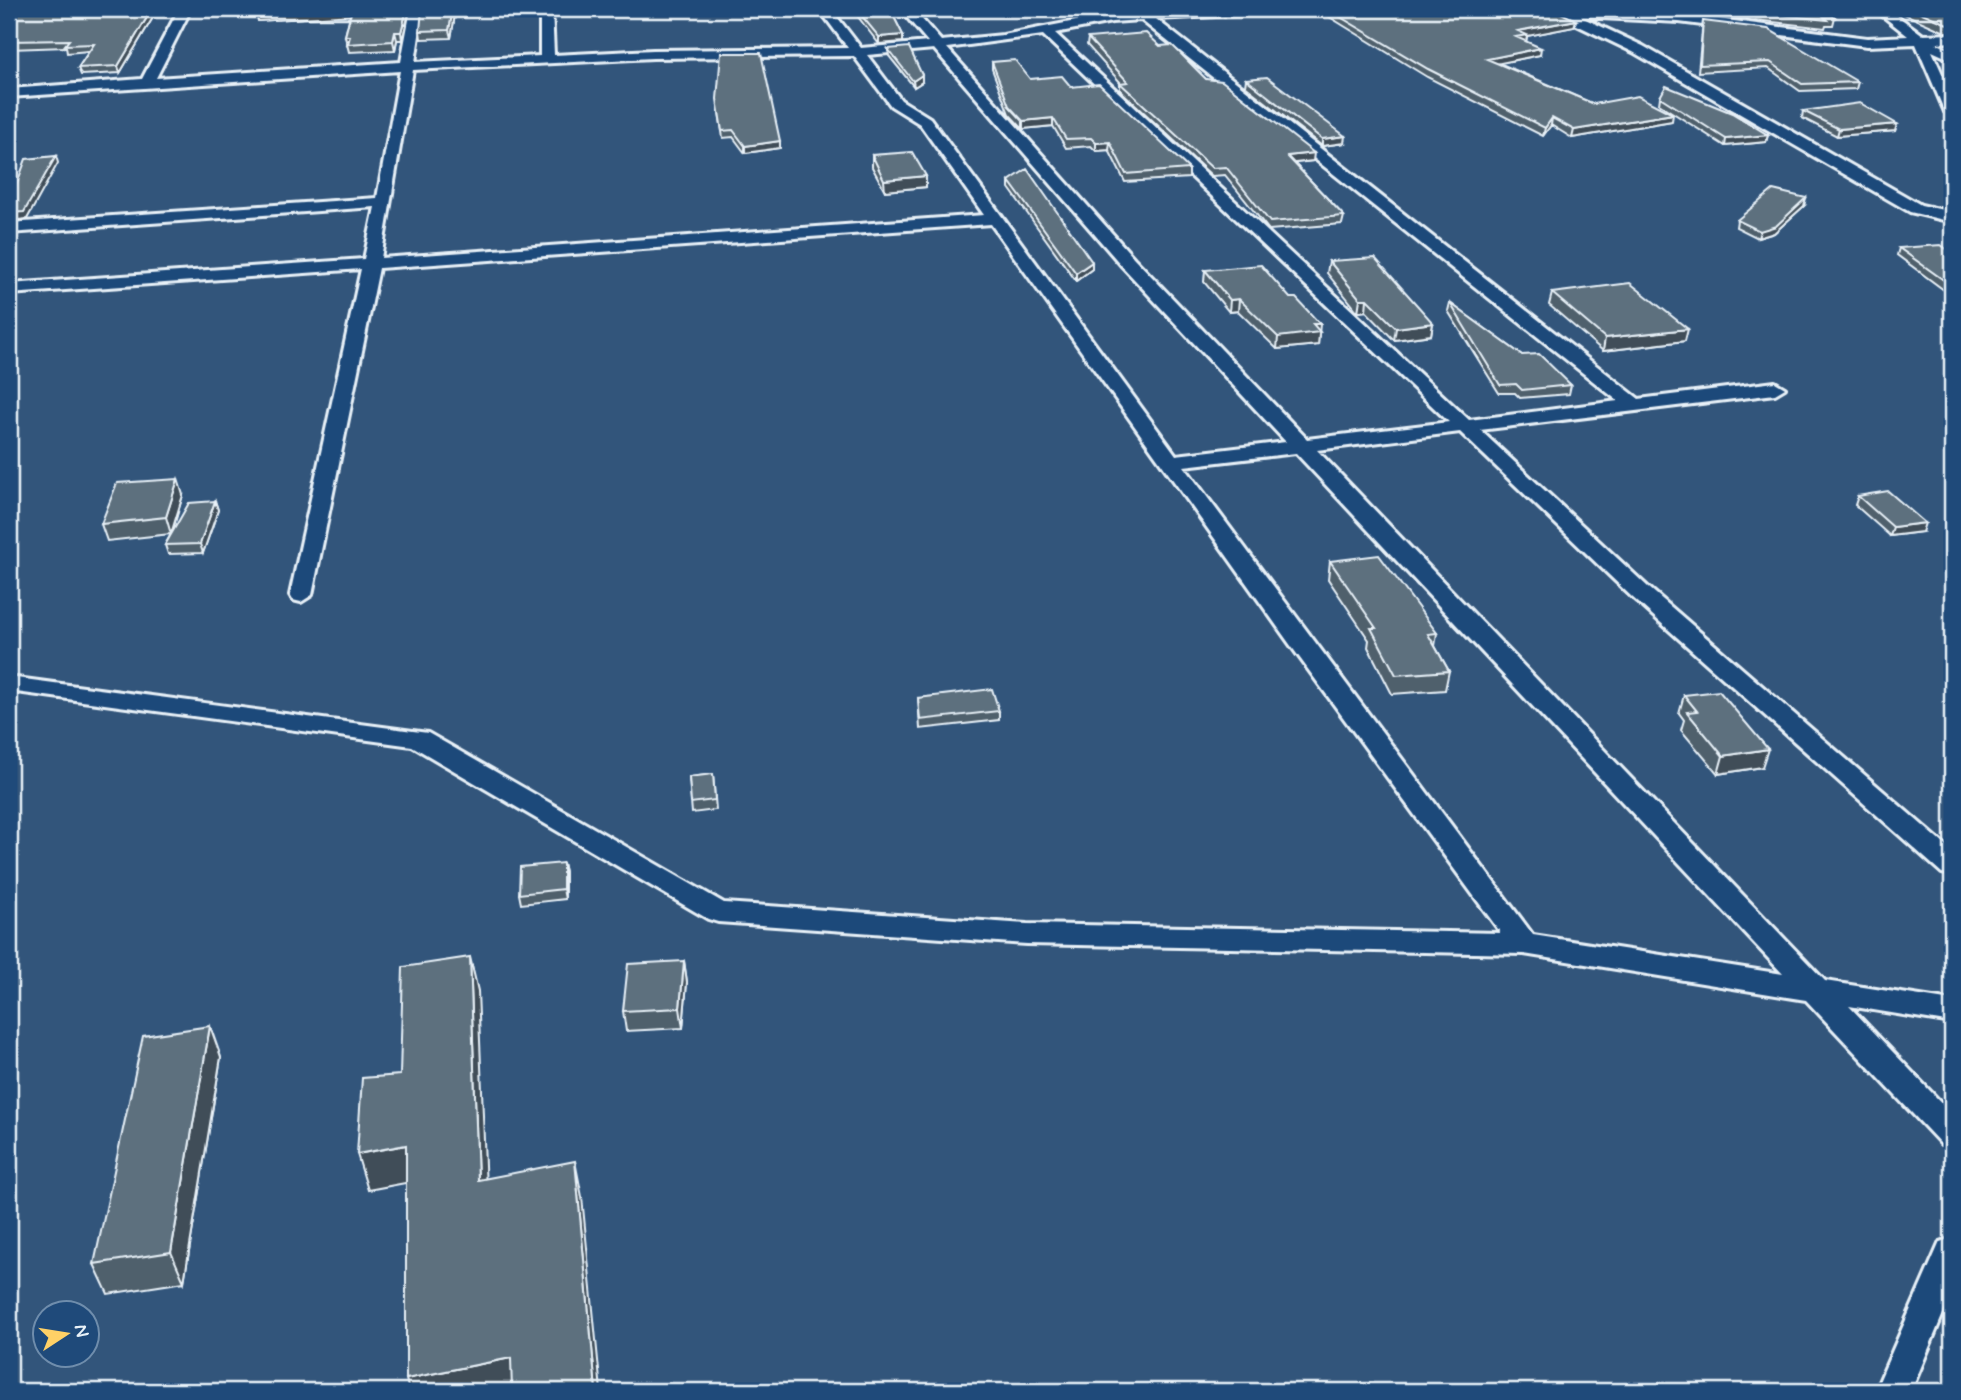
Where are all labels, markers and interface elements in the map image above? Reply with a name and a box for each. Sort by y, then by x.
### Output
north arrow [32,1298,102,1368]
text: N [68,1322,95,1340]

